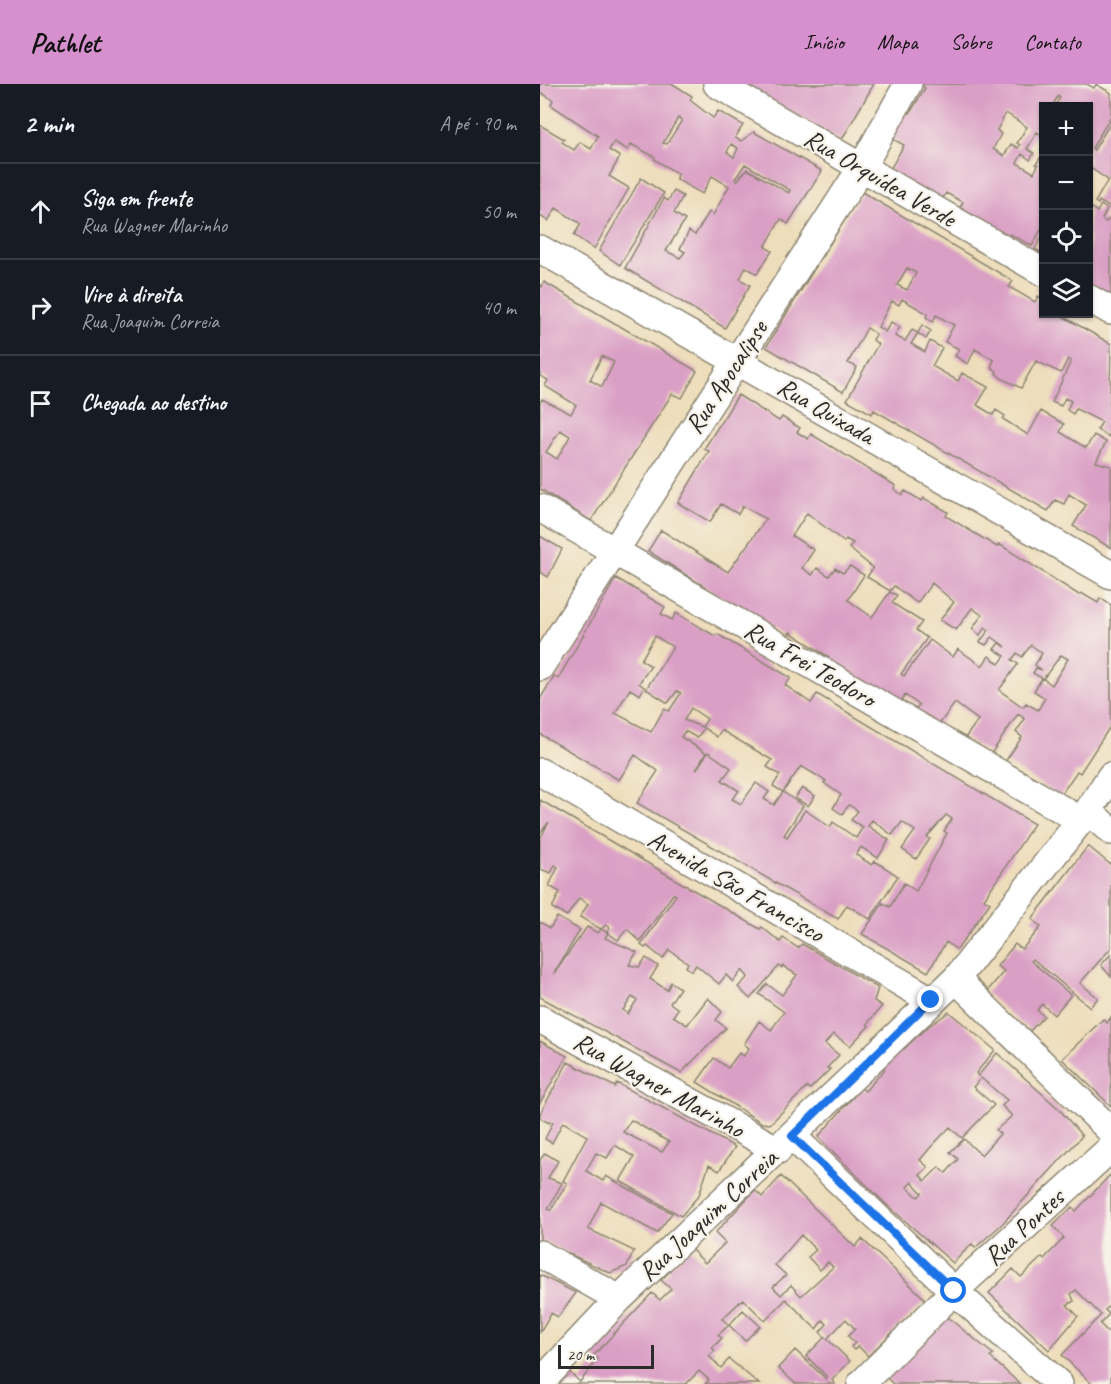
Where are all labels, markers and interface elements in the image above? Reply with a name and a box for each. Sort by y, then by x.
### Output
text: Pathlet [30,25,100,60]
text: Início [804,29,844,55]
text: Mapa [877,29,918,55]
text: Sobre [951,29,991,55]
text: Contato [1024,29,1081,55]
map controls [1039,102,1093,318]
button: + [1039,102,1093,156]
text: 2 min [24,107,74,140]
text: A pé · 90 m [440,111,516,136]
street label: Rua Orquídea Verde [798,121,964,236]
button: − [1039,156,1093,210]
text: Siga em frente [81,185,192,213]
icon: ahead [24,195,57,228]
text: 50 m [482,199,516,224]
button: locate [1039,210,1093,264]
text: Rua Wagner Marinho [81,213,227,238]
button: layers [1039,264,1093,318]
text: Vire à direita [81,281,181,309]
icon: right [24,291,57,324]
text: 40 m [482,295,516,320]
text: Rua Joaquim Correia [81,309,219,334]
street label: Rua Apocalipse [677,313,776,440]
street label: Rua Quixada [771,370,883,453]
icon: arrive [24,387,57,420]
text: Chegada ao destino [81,389,226,417]
street label: Rua Frei Teodoro [739,613,884,716]
street label: Avenida São Francisco [642,822,832,951]
route end [917,986,943,1012]
street label: Rua Wagner Marinho [568,1025,752,1146]
street label: Rua Joaquim Correia [631,1141,786,1288]
street label: Rua Pontes [977,1180,1073,1273]
route start [940,1277,966,1303]
scale bar [558,1342,654,1370]
text: 20 m [567,1345,594,1365]

